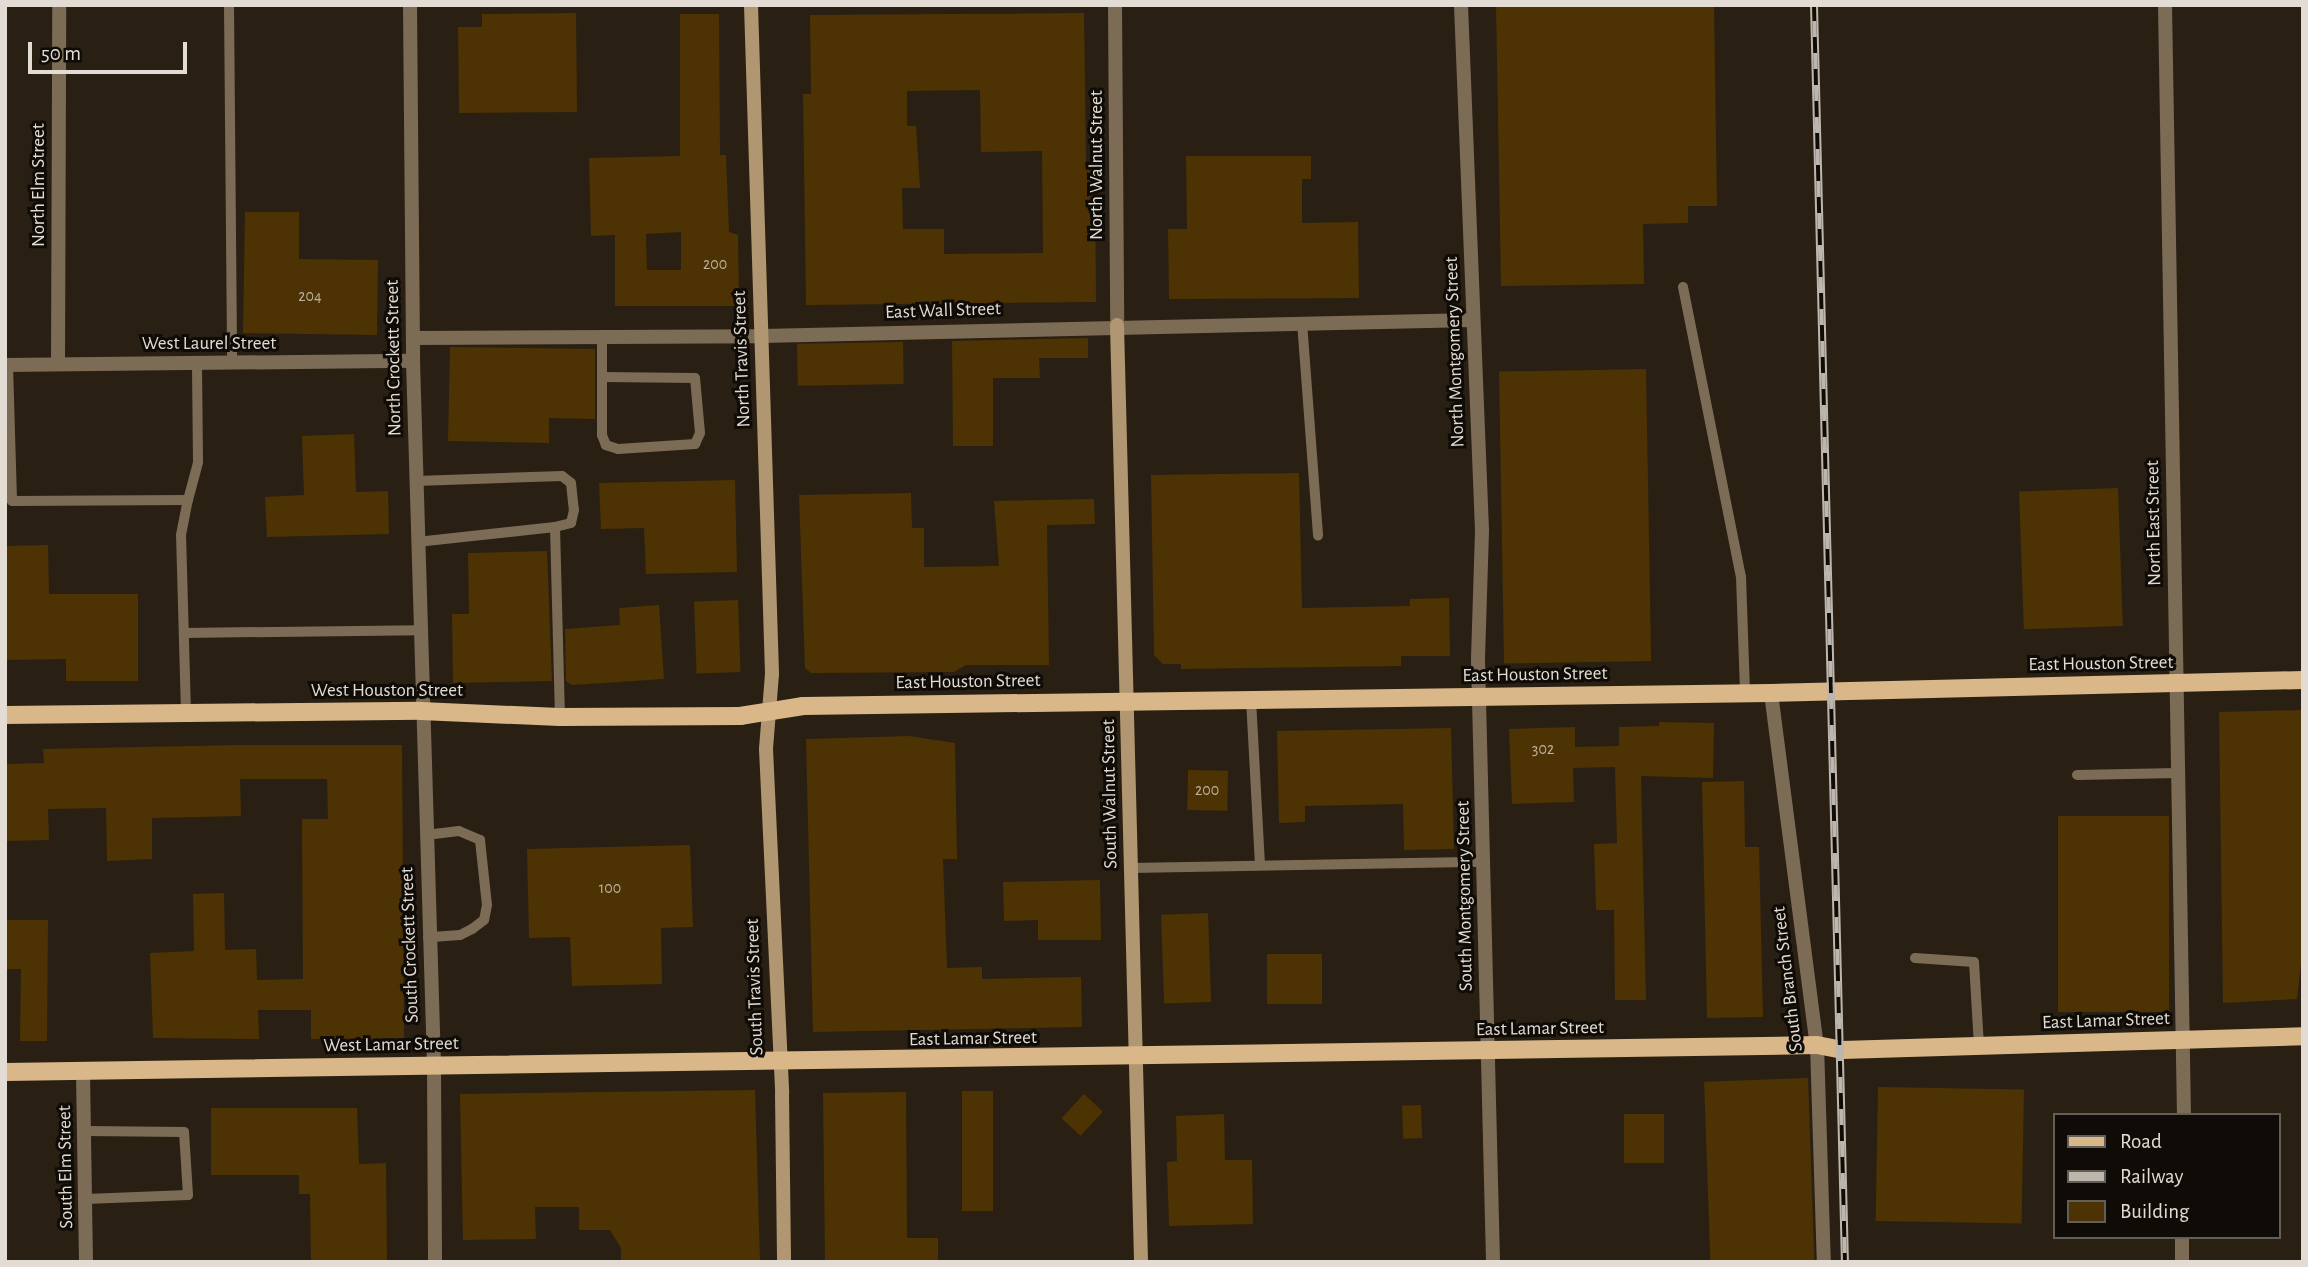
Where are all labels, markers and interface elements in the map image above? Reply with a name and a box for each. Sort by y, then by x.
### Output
scale bar [32,28,191,72]
text: 50 m [41,43,81,64]
street label: North Walnut Street [1086,90,1108,240]
street label: North Elm Street [28,123,50,247]
house number: 200 [703,254,727,274]
street label: North Montgomery Street [1440,256,1470,448]
street label: North Crockett Street [381,280,407,436]
house number: 204 [298,286,322,306]
street label: North Travis Street [728,290,756,428]
street label: East Wall Street [885,298,1001,324]
street label: West Laurel Street [142,333,276,355]
street label: North East Street [2142,460,2166,586]
street label: East Houston Street [2028,651,2174,677]
street label: East Houston Street [1462,662,1608,688]
street label: East Houston Street [895,669,1041,695]
street label: West Houston Street [311,680,463,702]
street label: South Walnut Street [1097,719,1123,869]
house number: 302 [1532,739,1554,759]
house number: 200 [1195,780,1219,800]
street label: South Montgomery Street [1452,801,1478,991]
street label: South Crockett Street [396,867,424,1023]
house number: 100 [599,878,621,898]
street label: South Branch Street [1768,905,1808,1053]
street label: South Travis Street [741,918,769,1056]
street label: East Lamar Street [2042,1007,2170,1035]
street label: East Lamar Street [1476,1016,1604,1042]
street label: East Lamar Street [909,1026,1037,1052]
street label: West Lamar Street [323,1032,459,1058]
street label: South Elm Street [54,1105,78,1229]
legend [2052,1113,2280,1239]
text: Road [2120,1131,2162,1152]
text: Railway [2120,1166,2183,1187]
text: Building [2120,1201,2189,1222]

